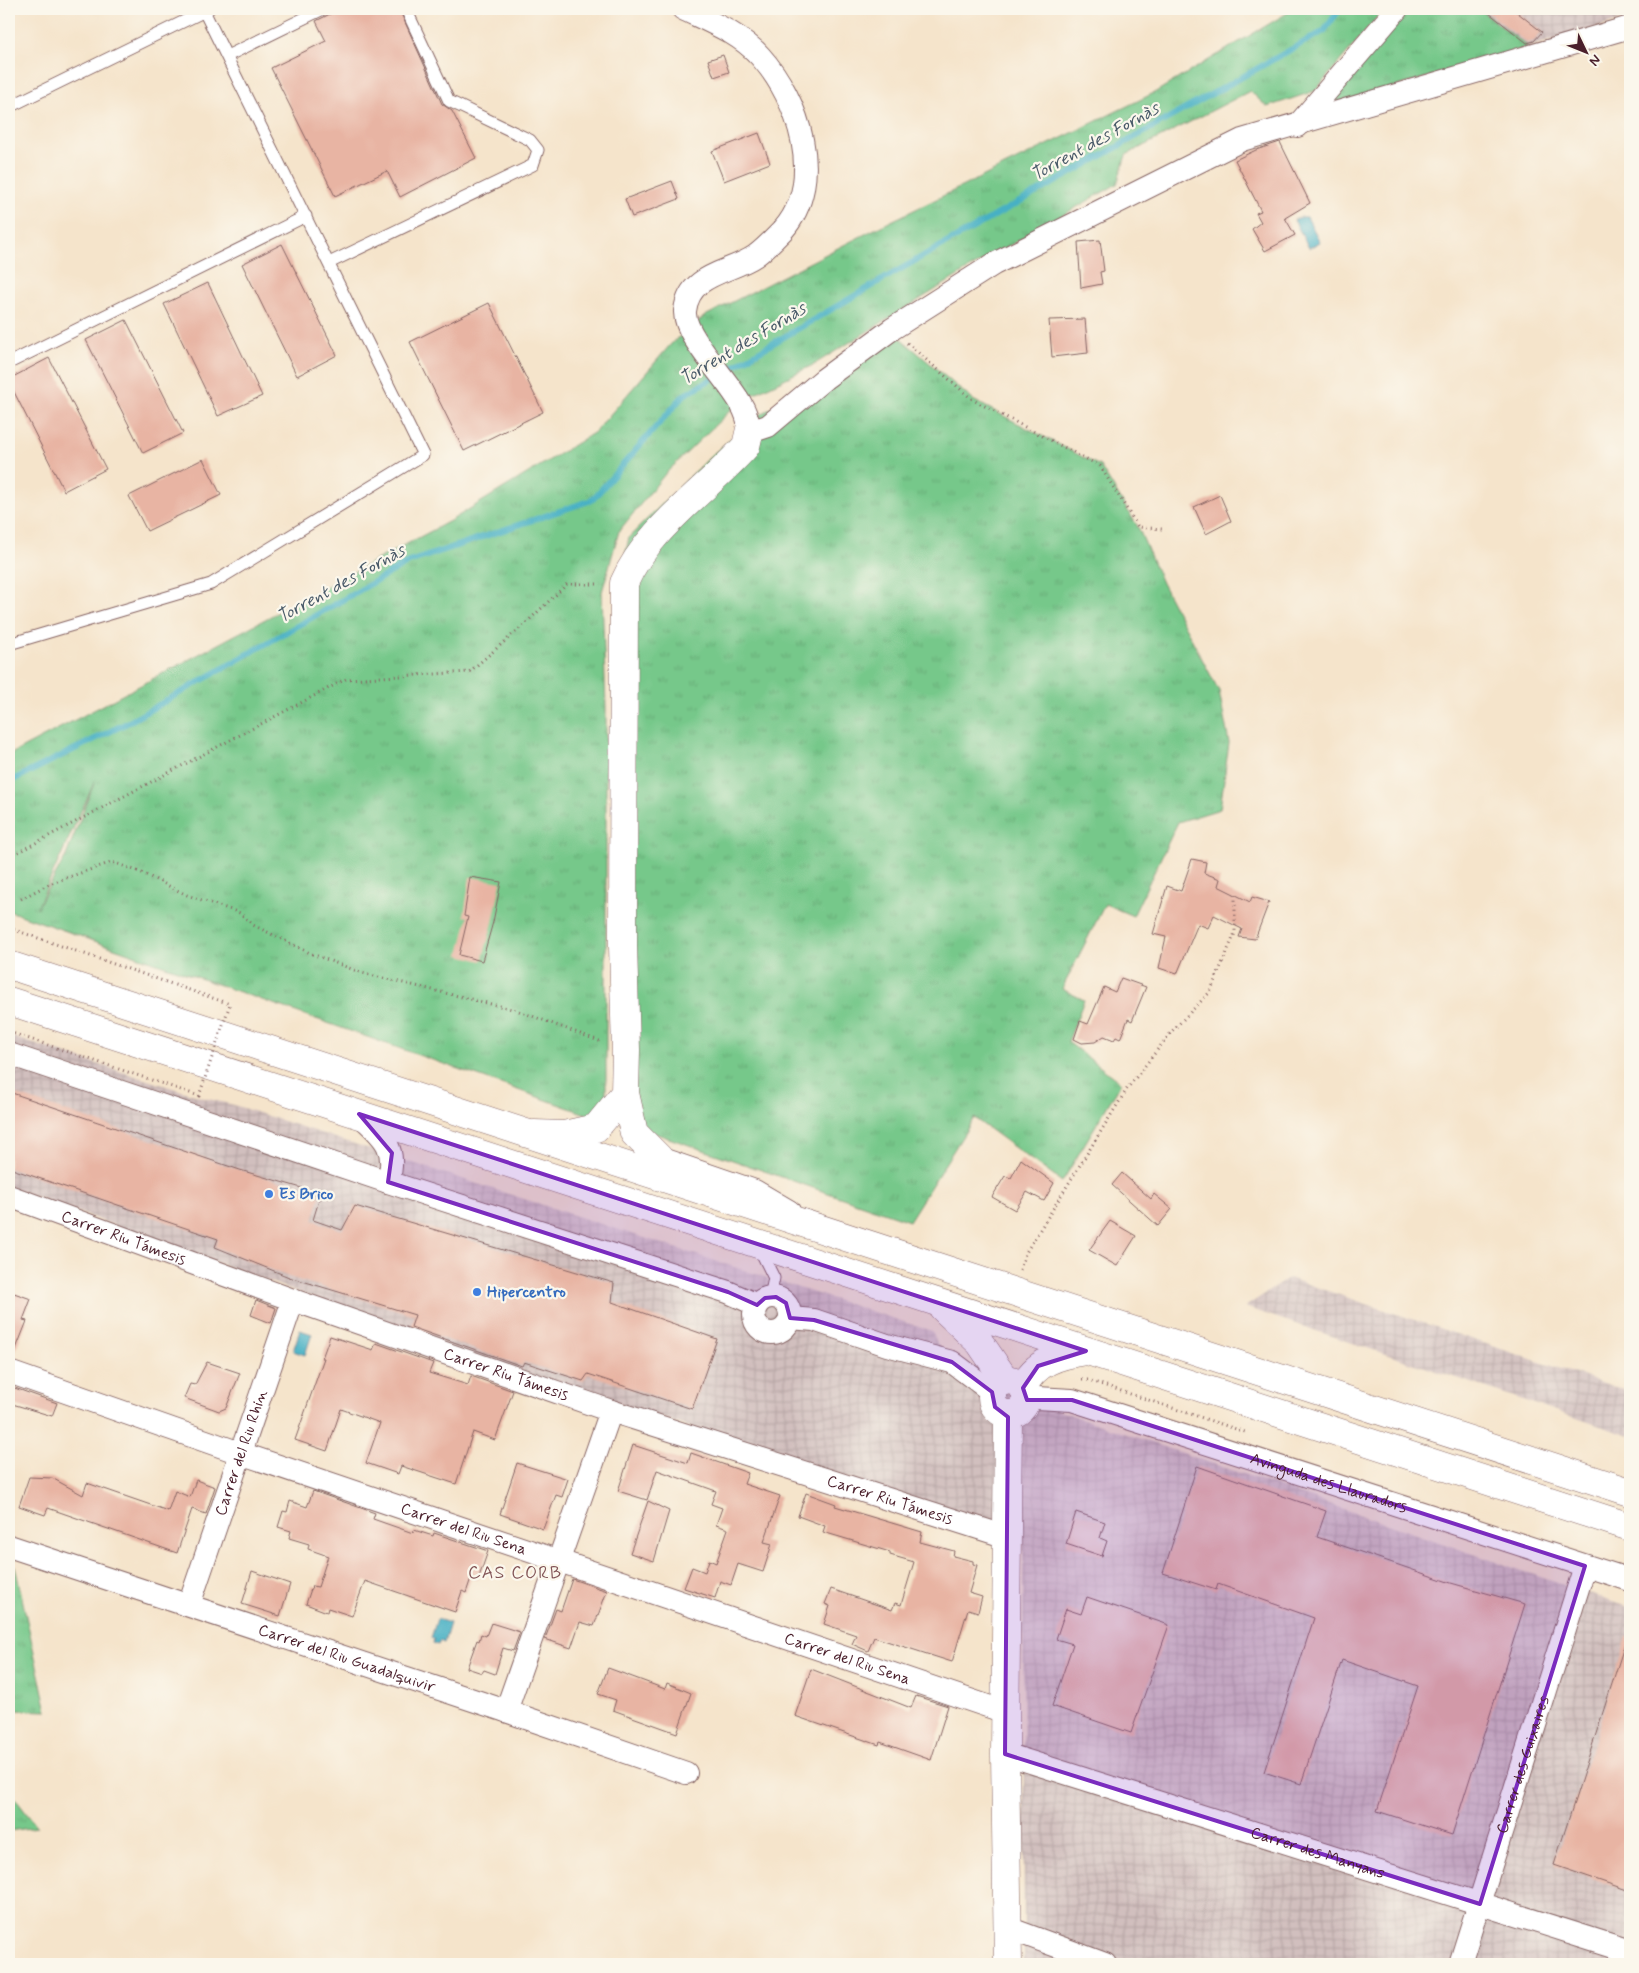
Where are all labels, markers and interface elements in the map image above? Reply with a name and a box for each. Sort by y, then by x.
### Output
north arrow [1562,28,1612,78]
text: N [1585,51,1605,70]
water label: Torrent des Fornàs [1027,96,1165,187]
water label: Torrent des Fornàs [676,296,812,391]
water label: Torrent des Fornàs [273,538,411,629]
place label: Es Brico [279,1184,334,1205]
marker: Es Brico [263,1188,275,1200]
street label: Carrer Riu Támesis [58,1206,189,1270]
place label: Hipercentro [487,1282,566,1303]
marker: Hipercentro [471,1286,483,1298]
street label: Carrer Riu Támesis [441,1343,571,1406]
street label: Carrer del Riu Rhin [210,1386,272,1518]
street label: Avinguda des Llauradors [1248,1448,1410,1518]
street label: Carrer Riu Támesis [824,1470,956,1530]
street label: Carrer del Riu Sena [398,1498,529,1560]
district label: CAS CORB [468,1561,562,1585]
street label: Carrer del Riu Guadalquivir [255,1619,439,1698]
street label: Carrer del Riu Sena [782,1628,913,1690]
street label: Carrer des Guixaires [1491,1693,1554,1836]
street label: Carrer des Manyans [1248,1822,1388,1884]

